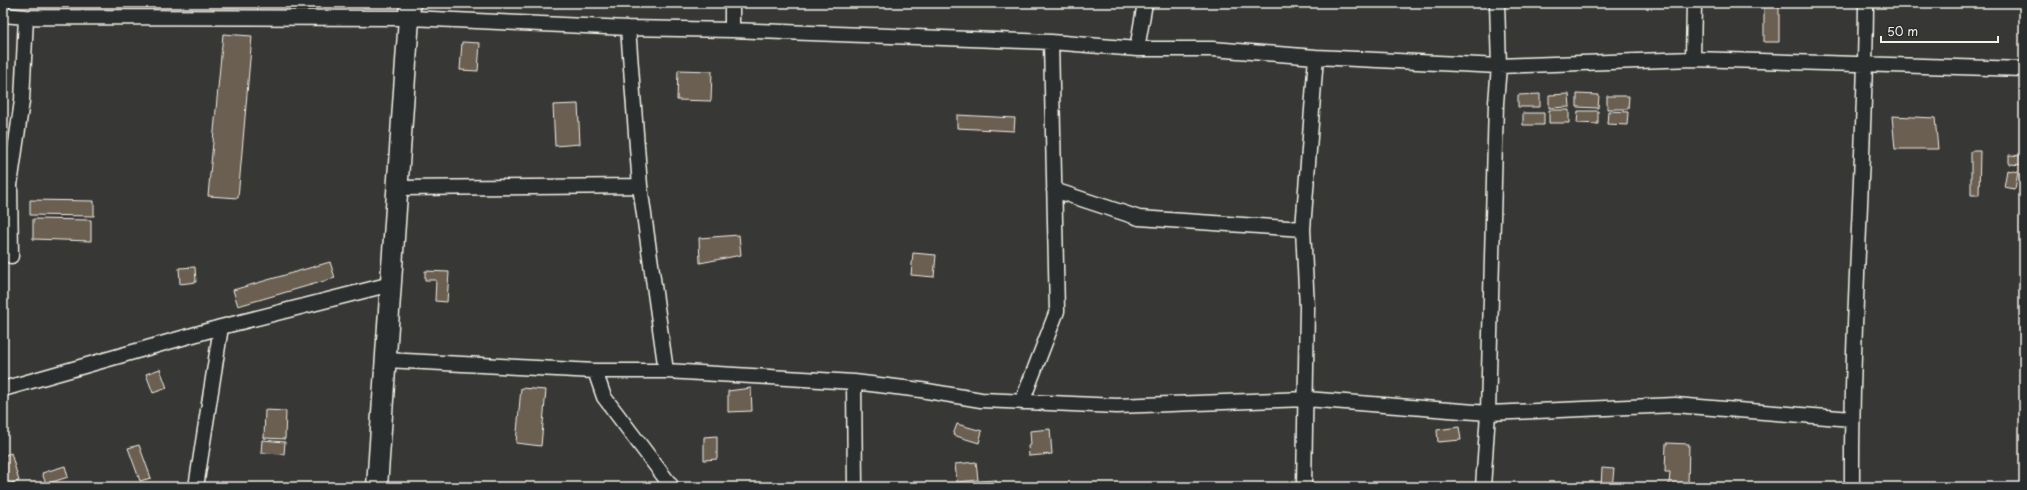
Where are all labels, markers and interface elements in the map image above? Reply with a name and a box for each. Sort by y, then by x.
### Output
scale bar [1881,18,1998,44]
text: 50 m [1887,22,1918,40]

